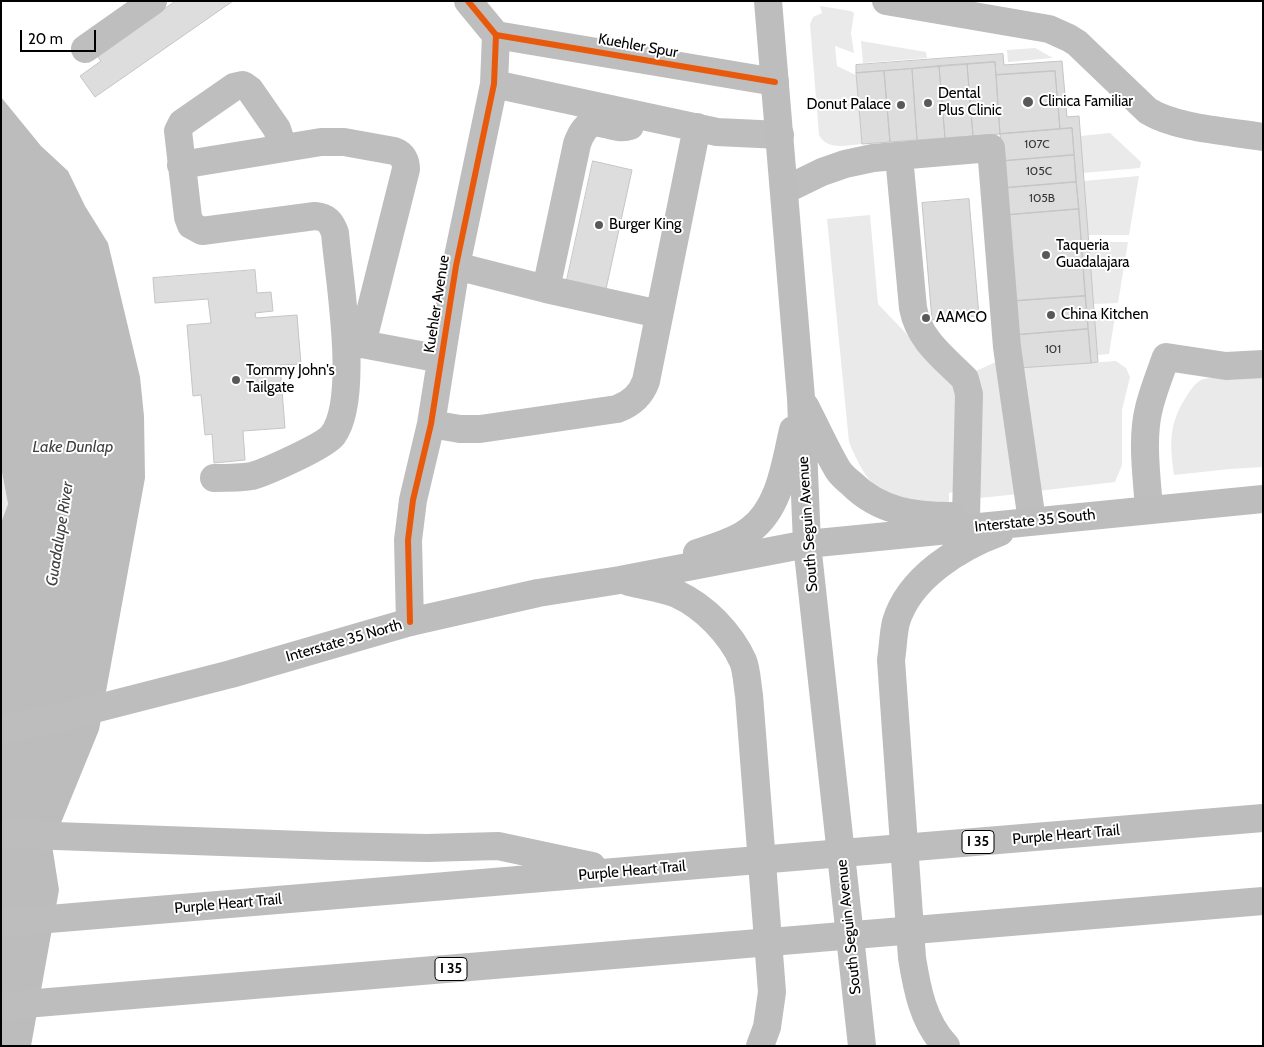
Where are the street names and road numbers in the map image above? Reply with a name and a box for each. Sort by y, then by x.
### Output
street label: Kuehler Spur [597,30,679,62]
street label: Kuehler Avenue [420,254,454,354]
street label: South Seguin Avenue [794,456,822,592]
street label: Interstate 35 South [974,506,1096,536]
street label: Interstate 35 North [284,616,404,666]
street label: Purple Heart Trail [1012,821,1120,849]
road number: I 35 [962,830,994,854]
street label: Purple Heart Trail [578,857,686,885]
street label: South Seguin Avenue [833,859,865,995]
street label: Purple Heart Trail [174,890,282,918]
road number: I 35 [435,958,467,981]

